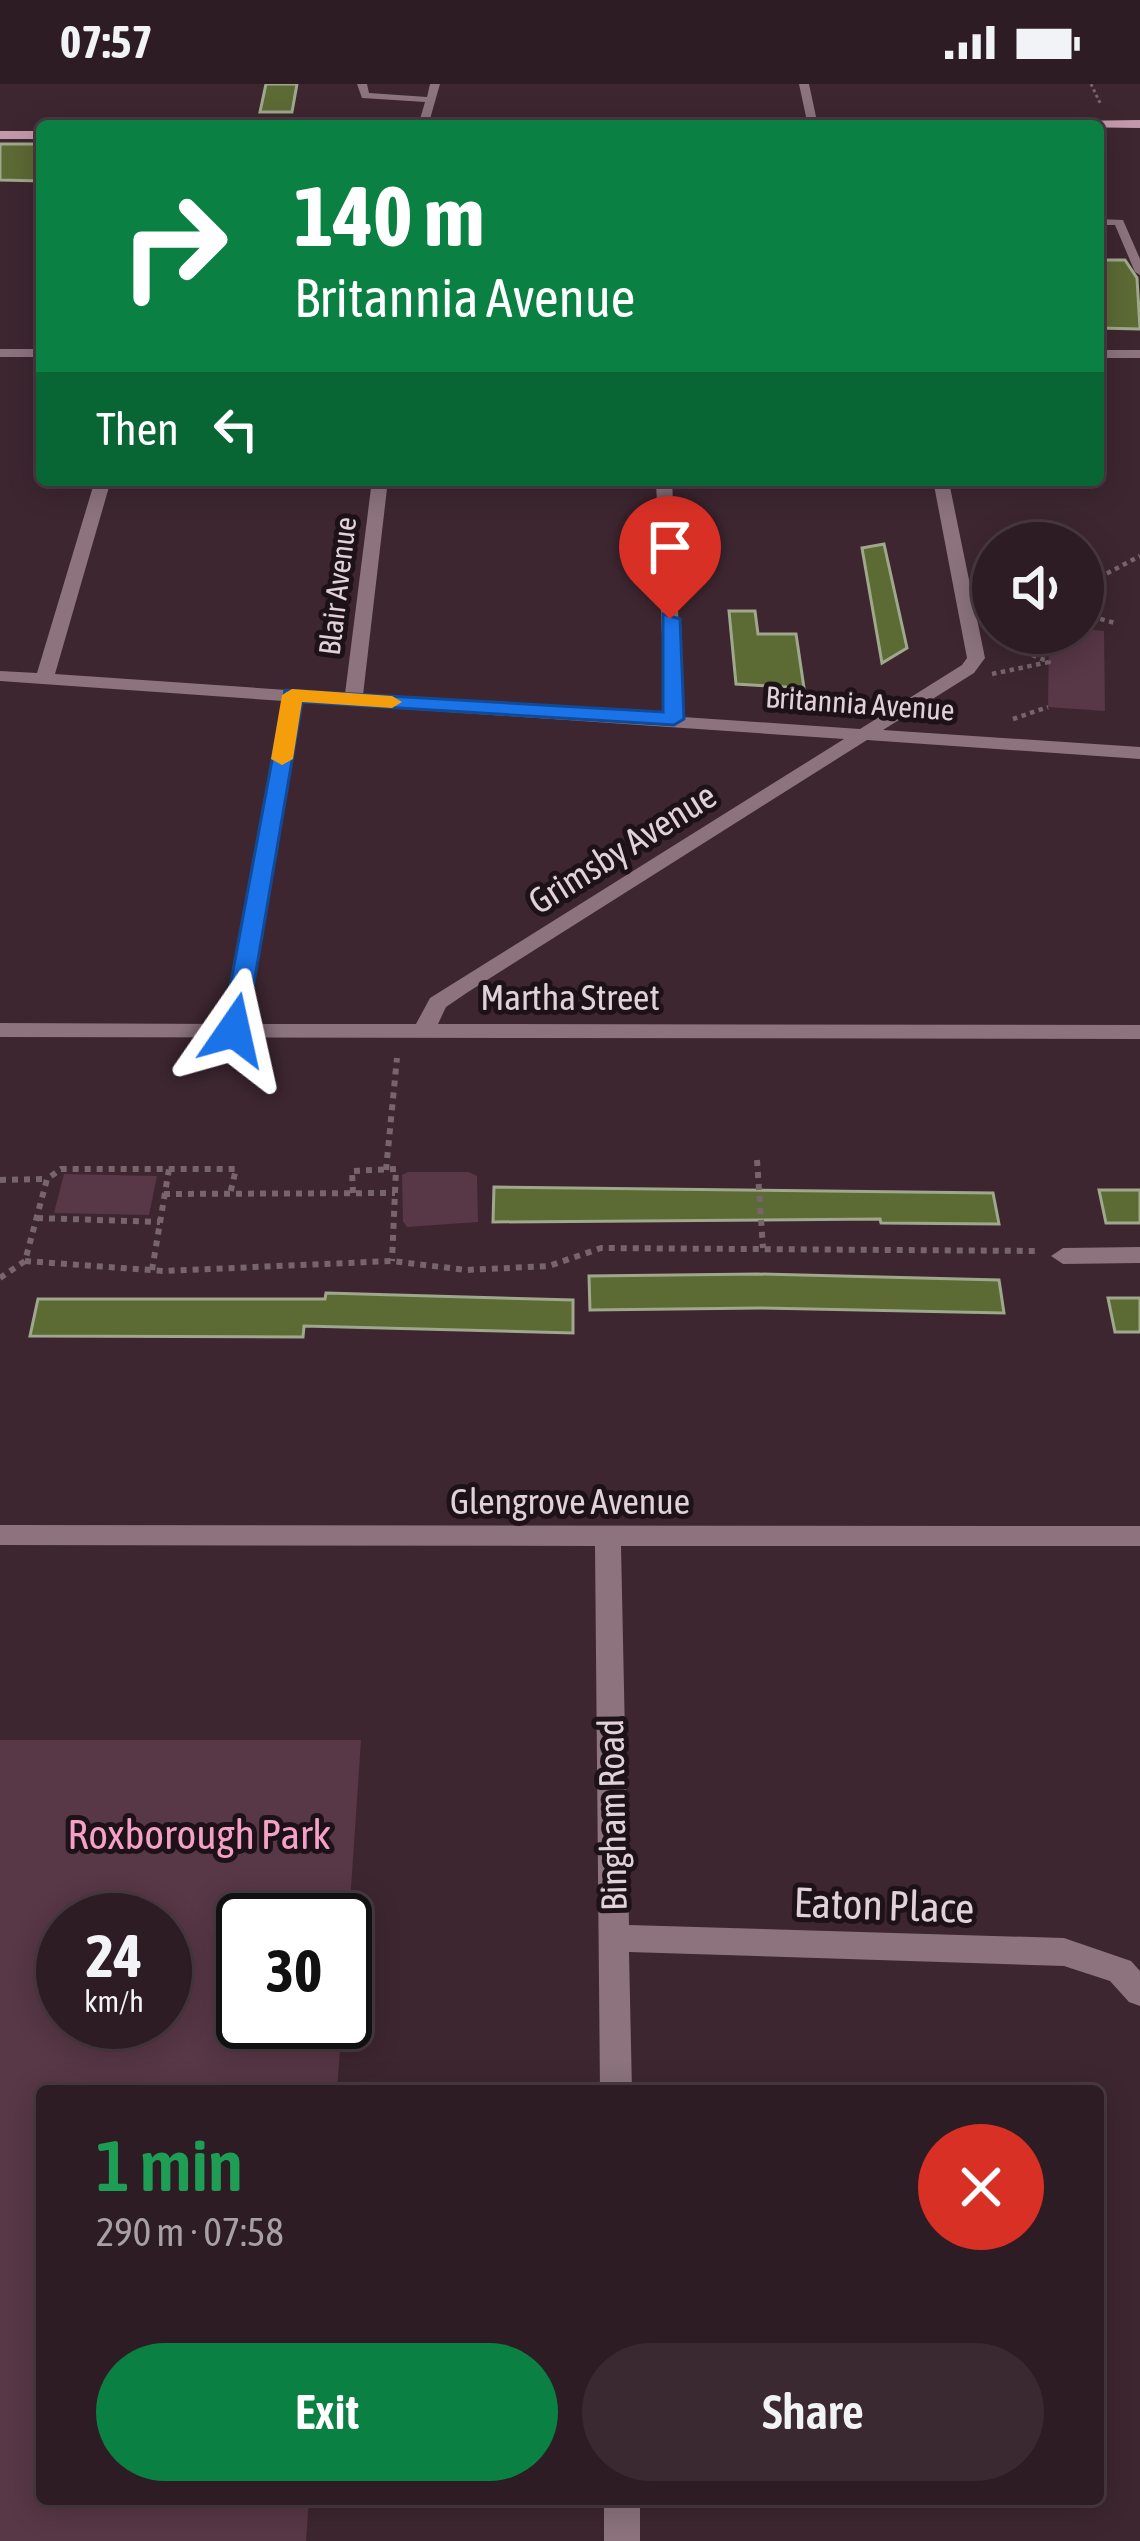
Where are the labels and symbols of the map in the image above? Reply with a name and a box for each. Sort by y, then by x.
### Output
pin [619,496,721,619]
street label: Blair Avenue [312,515,362,657]
street label: Britannia Avenue [764,679,956,727]
street label: Grimsby Avenue [521,774,723,922]
position arrow [171,967,297,1093]
street label: Martha Street [480,976,660,1018]
street label: Glengrove Avenue [450,1480,690,1522]
street label: Bingham Road [589,1719,635,1911]
park label: Roxborough Park [67,1810,331,1858]
street label: Eaton Place [793,1878,975,1932]
speed limit sign: 30 [216,1893,372,2049]

